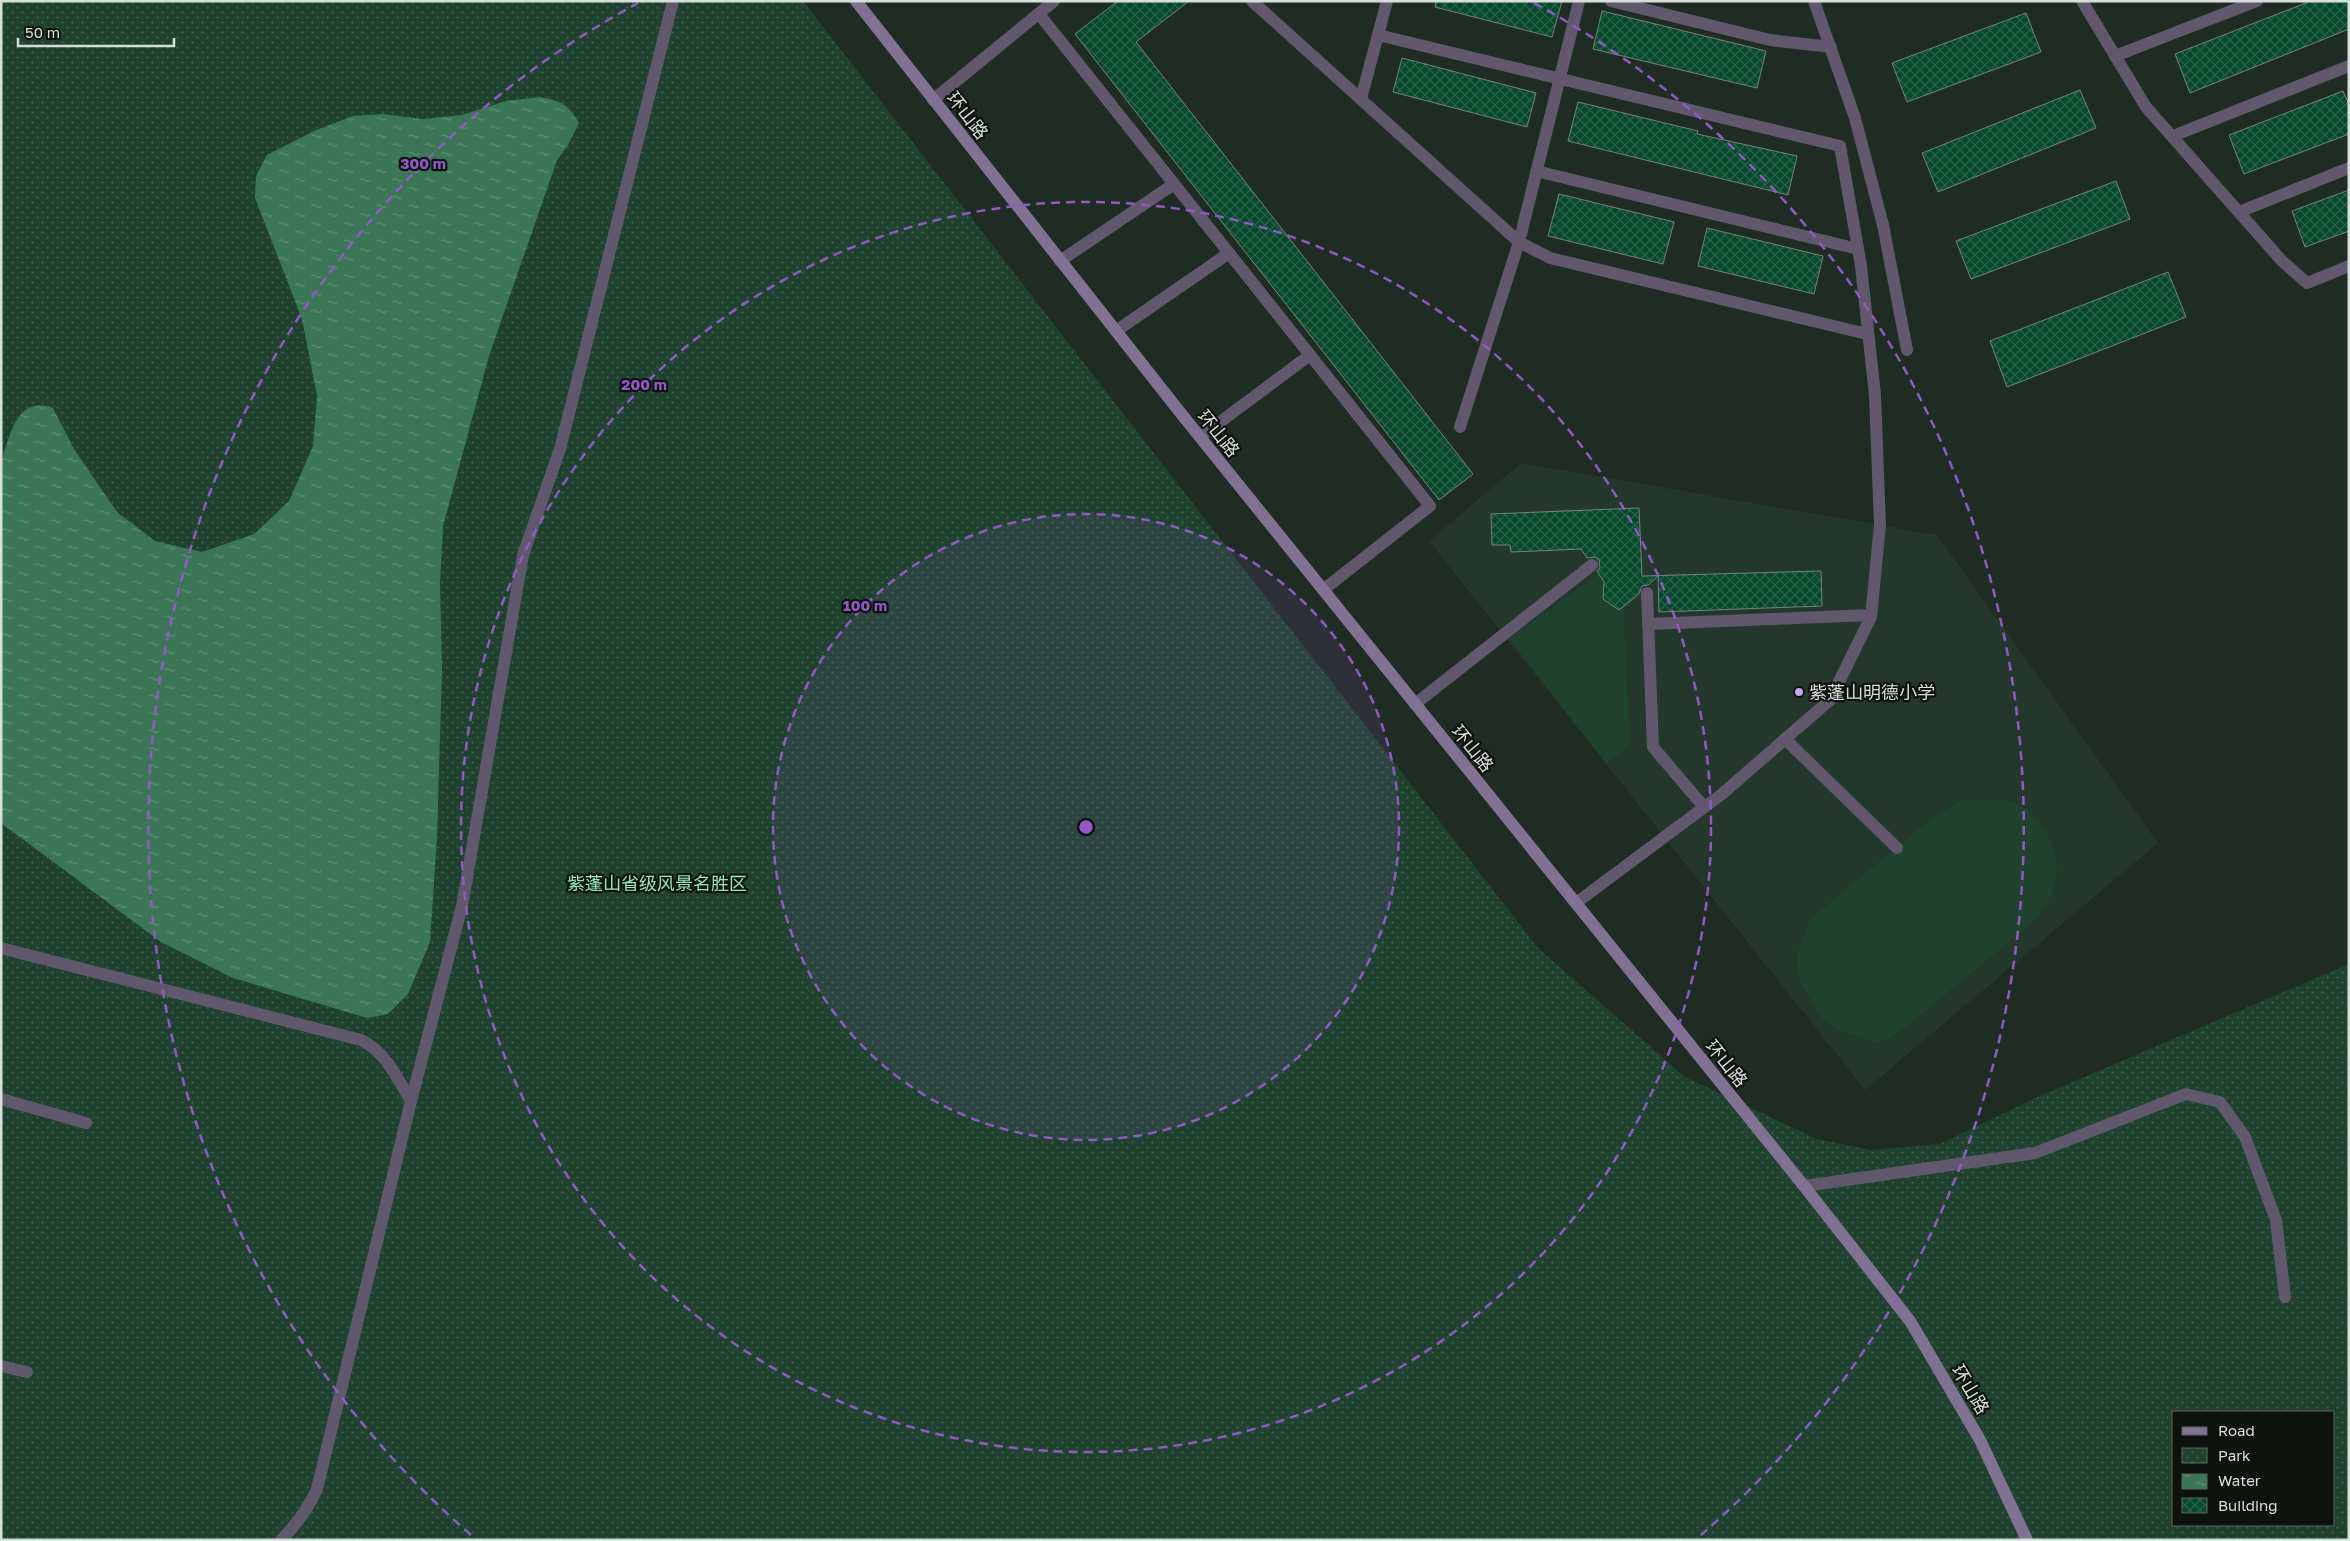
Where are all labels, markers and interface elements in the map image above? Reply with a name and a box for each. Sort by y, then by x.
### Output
scale bar [18,15,174,47]
text: 50 m [25,23,60,41]
street label: 环山路 [943,87,993,143]
text: 300 m [400,154,446,172]
text: 200 m [621,375,667,393]
street label: 环山路 [1193,405,1245,461]
text: 100 m [843,596,887,614]
place label: 紫蓬山明德小学 [1809,681,1935,703]
marker: 紫蓬山明德小学 [1793,686,1805,698]
street label: 环山路 [1447,720,1499,776]
centre of rings [1077,818,1095,836]
park label: 紫蓬山省级风景名胜区 [567,872,747,894]
street label: 环山路 [1701,1035,1753,1091]
street label: 环山路 [1948,1360,1994,1418]
legend [2172,1411,2335,1526]
text: Road [2218,1421,2255,1439]
text: Park [2218,1446,2251,1464]
text: Water [2218,1471,2261,1489]
text: Building [2218,1496,2278,1514]

